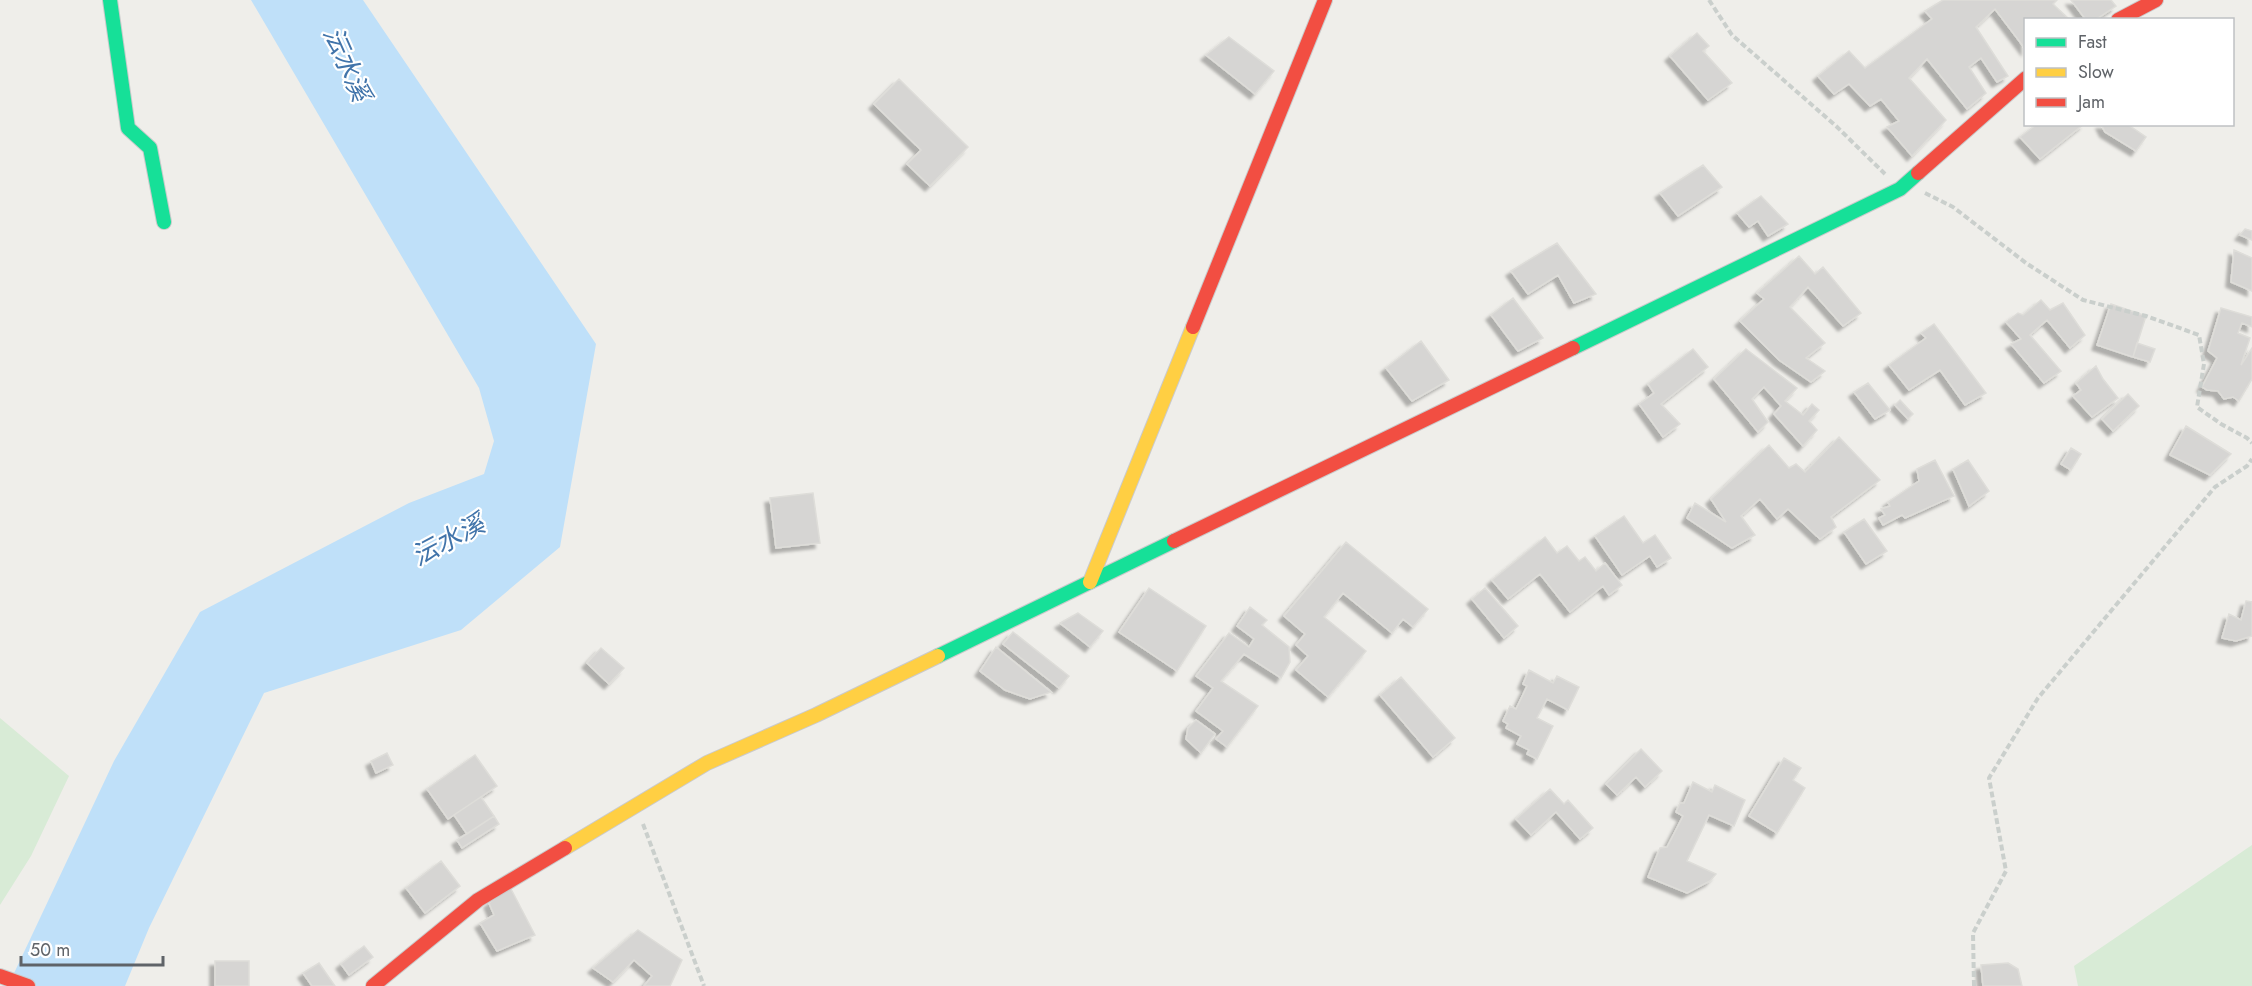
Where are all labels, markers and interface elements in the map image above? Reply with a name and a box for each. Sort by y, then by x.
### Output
legend [2024,18,2234,126]
water label: 沄水溪 [314,21,382,111]
text: Fast [2078,29,2107,55]
text: Slow [2078,59,2115,85]
text: Jam [2076,89,2105,115]
water label: 沄水溪 [405,503,495,575]
scale bar [21,929,164,967]
text: 50 m [30,937,70,963]

